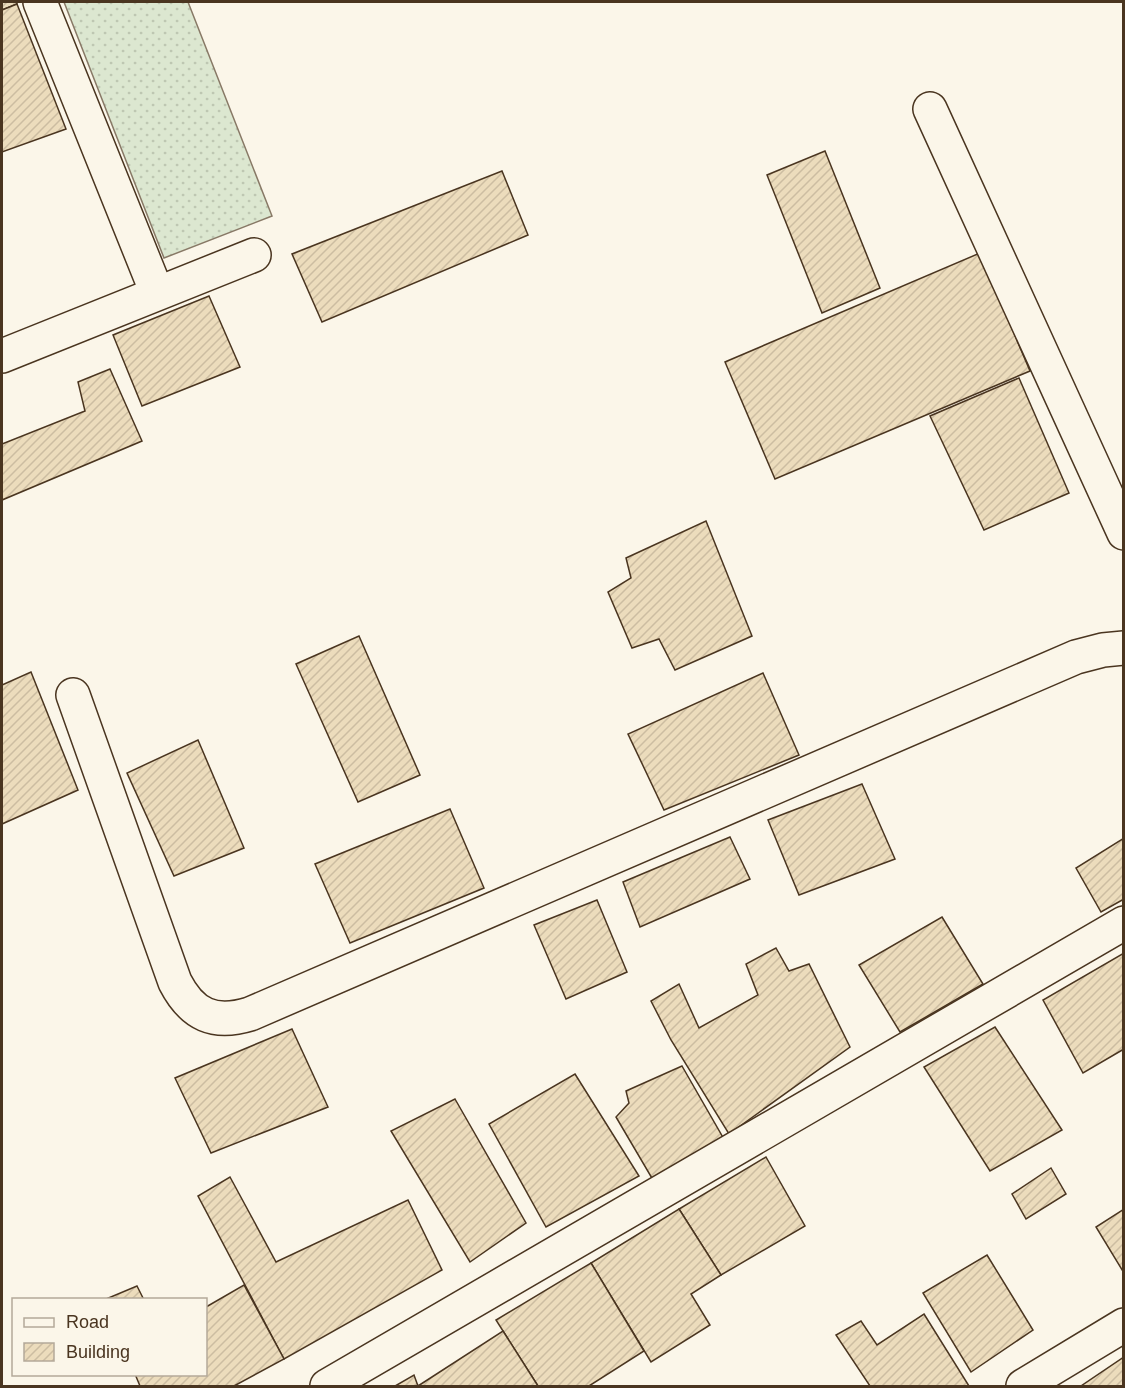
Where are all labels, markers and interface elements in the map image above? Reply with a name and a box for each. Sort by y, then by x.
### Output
legend [12,1298,207,1376]
text: Road [66,1312,109,1332]
text: Building [66,1342,130,1362]

